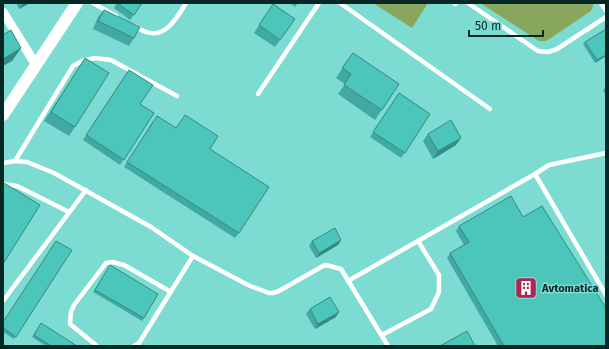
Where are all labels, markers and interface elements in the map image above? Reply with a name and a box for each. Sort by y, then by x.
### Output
scale bar [469,12,543,38]
text: 50 m [475,19,501,33]
building icon: Avtomatica [513,275,539,301]
place label: Avtomatica [541,282,598,295]

